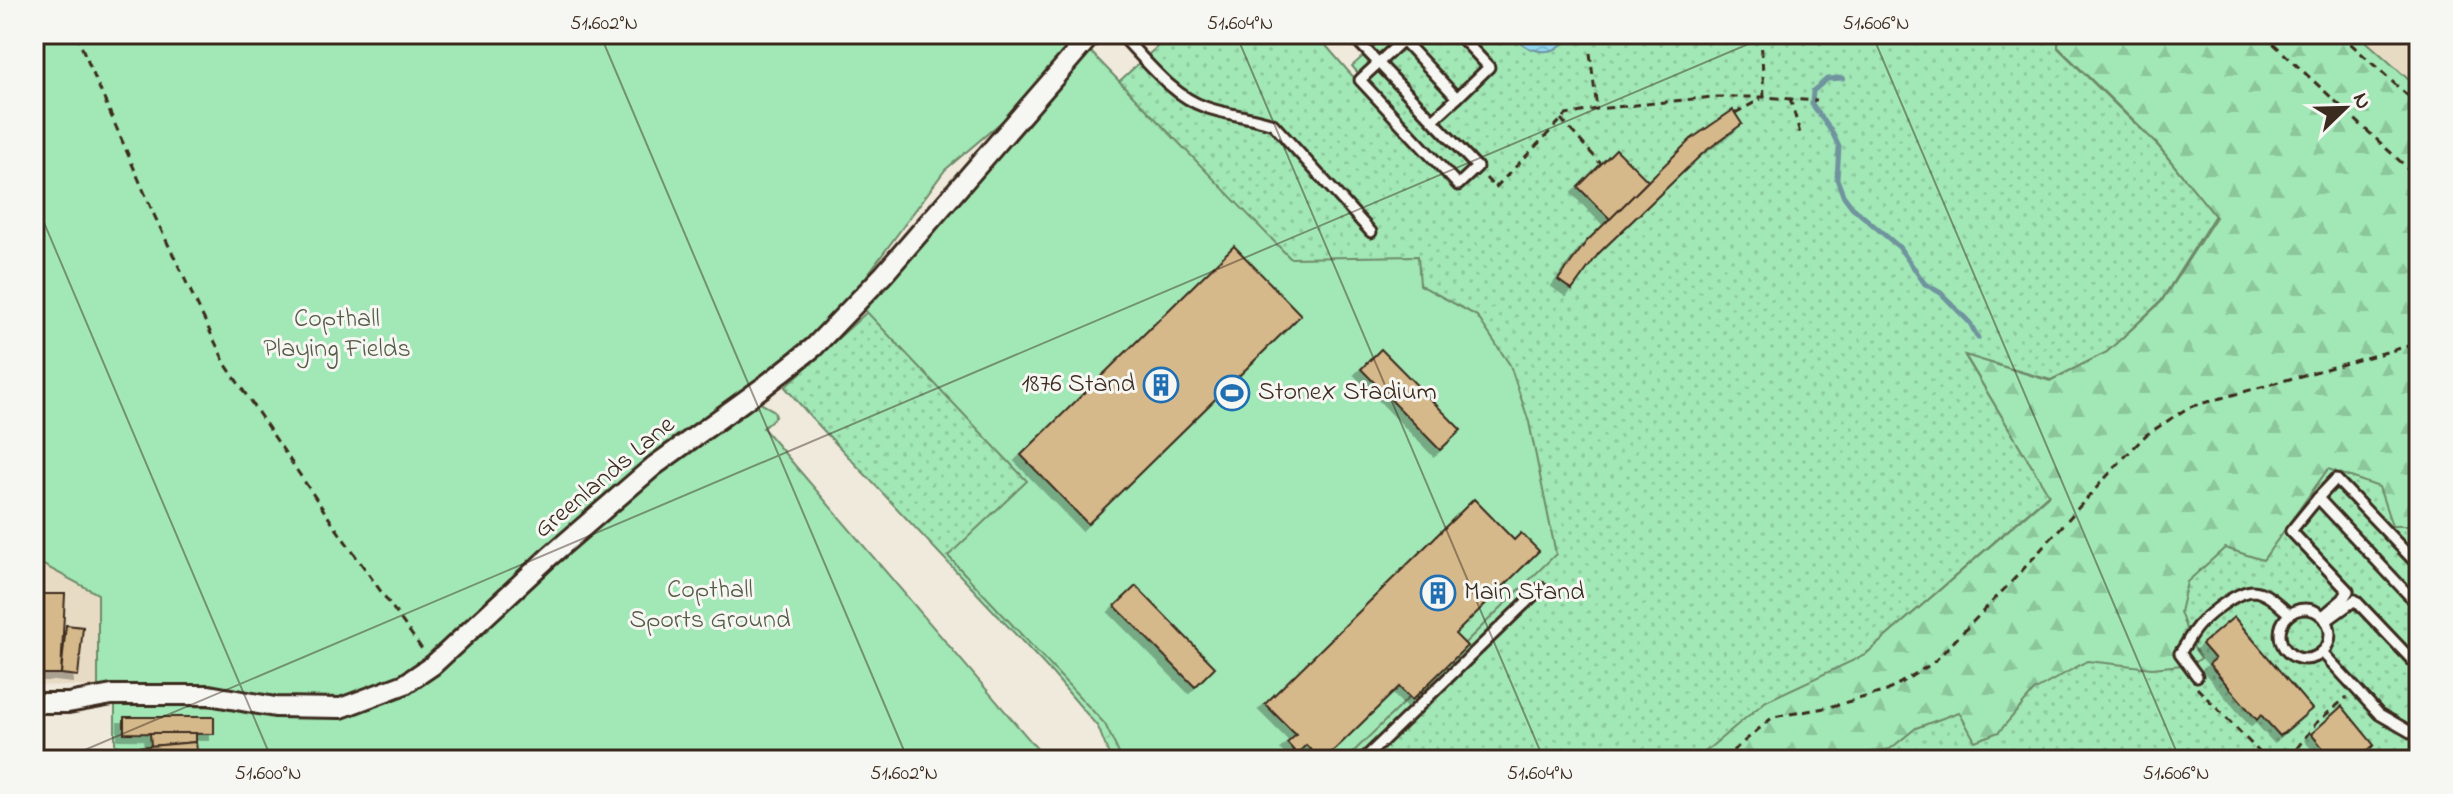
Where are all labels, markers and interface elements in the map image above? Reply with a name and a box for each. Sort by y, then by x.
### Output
text: 51.602°N [570,10,638,39]
text: 51.604°N [1207,10,1273,39]
text: 51.606°N [1843,10,1909,39]
north arrow [2305,68,2385,148]
text: N [2343,88,2378,114]
park label: Copthall Playing Fields [263,301,411,369]
place label: 1876 Stand [1021,366,1135,404]
building icon: 1876 Stand [1142,366,1180,404]
sports icon: StoneX Stadium [1213,374,1251,412]
place label: StoneX Stadium [1258,374,1437,412]
street label: Greenlands Lane [526,407,684,549]
park label: Copthall Sports Ground [630,572,791,640]
building icon: Main Stand [1419,574,1457,612]
place label: Main Stand [1464,574,1585,612]
text: 51.600°N [235,760,301,789]
text: 51.602°N [870,760,938,789]
text: 51.604°N [1507,760,1573,789]
text: 51.606°N [2143,760,2209,789]

